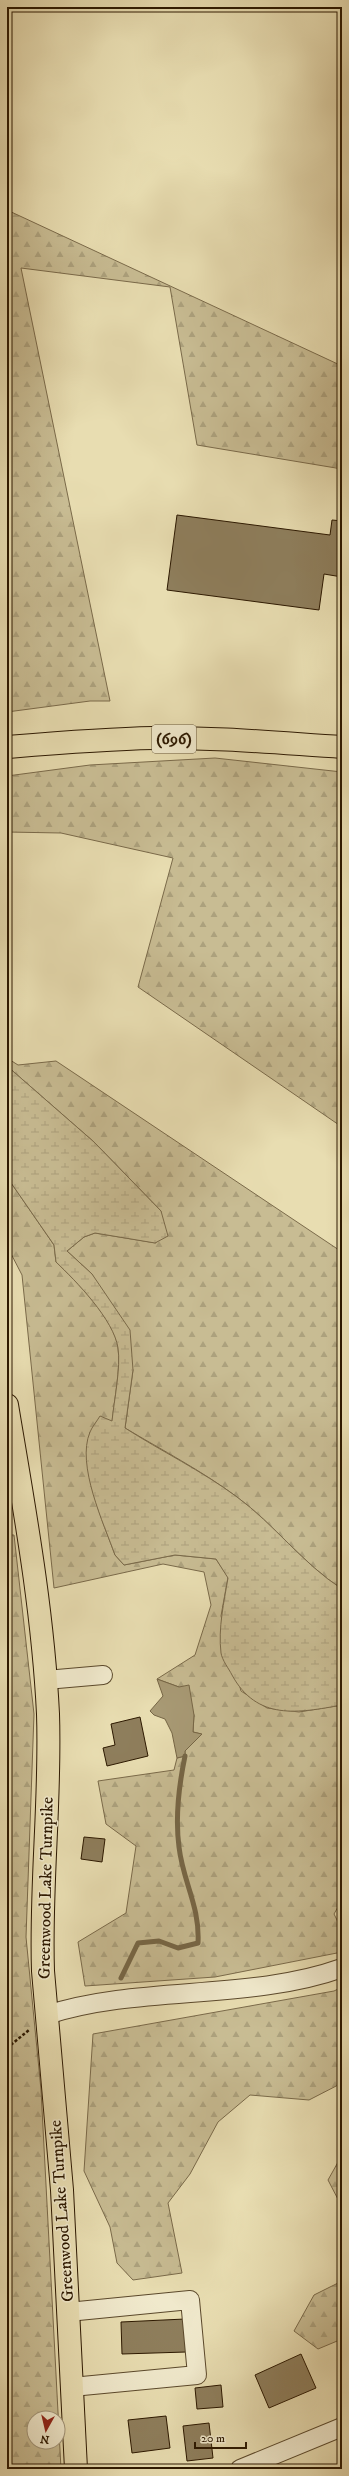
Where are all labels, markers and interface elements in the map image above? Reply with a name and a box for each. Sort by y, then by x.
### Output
road number: (696) [152,725,196,753]
street label: Greenwood Lake Turnpike [33,1797,59,1979]
street label: Greenwood Lake Turnpike [45,2119,79,2303]
north arrow [26,2410,66,2450]
scale bar [195,2424,246,2450]
text: N [39,2431,50,2446]
text: 20 m [201,2431,225,2446]

